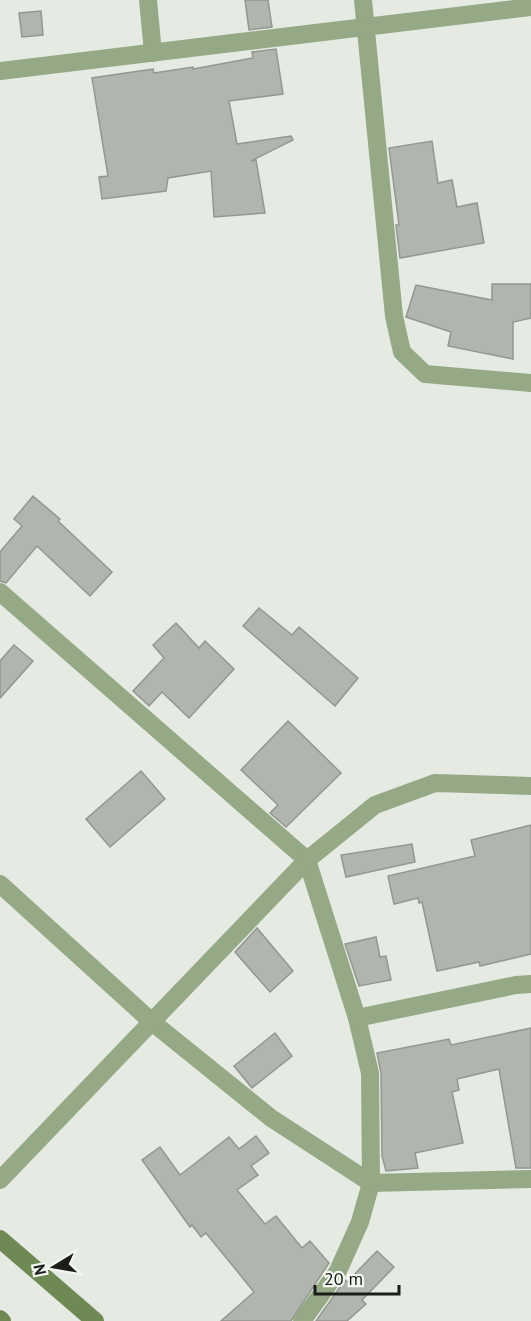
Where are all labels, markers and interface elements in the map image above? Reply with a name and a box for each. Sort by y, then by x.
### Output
north arrow [24,1237,84,1297]
scale bar [315,1258,399,1296]
text: N [28,1263,50,1277]
text: 20 m [324,1267,363,1290]

